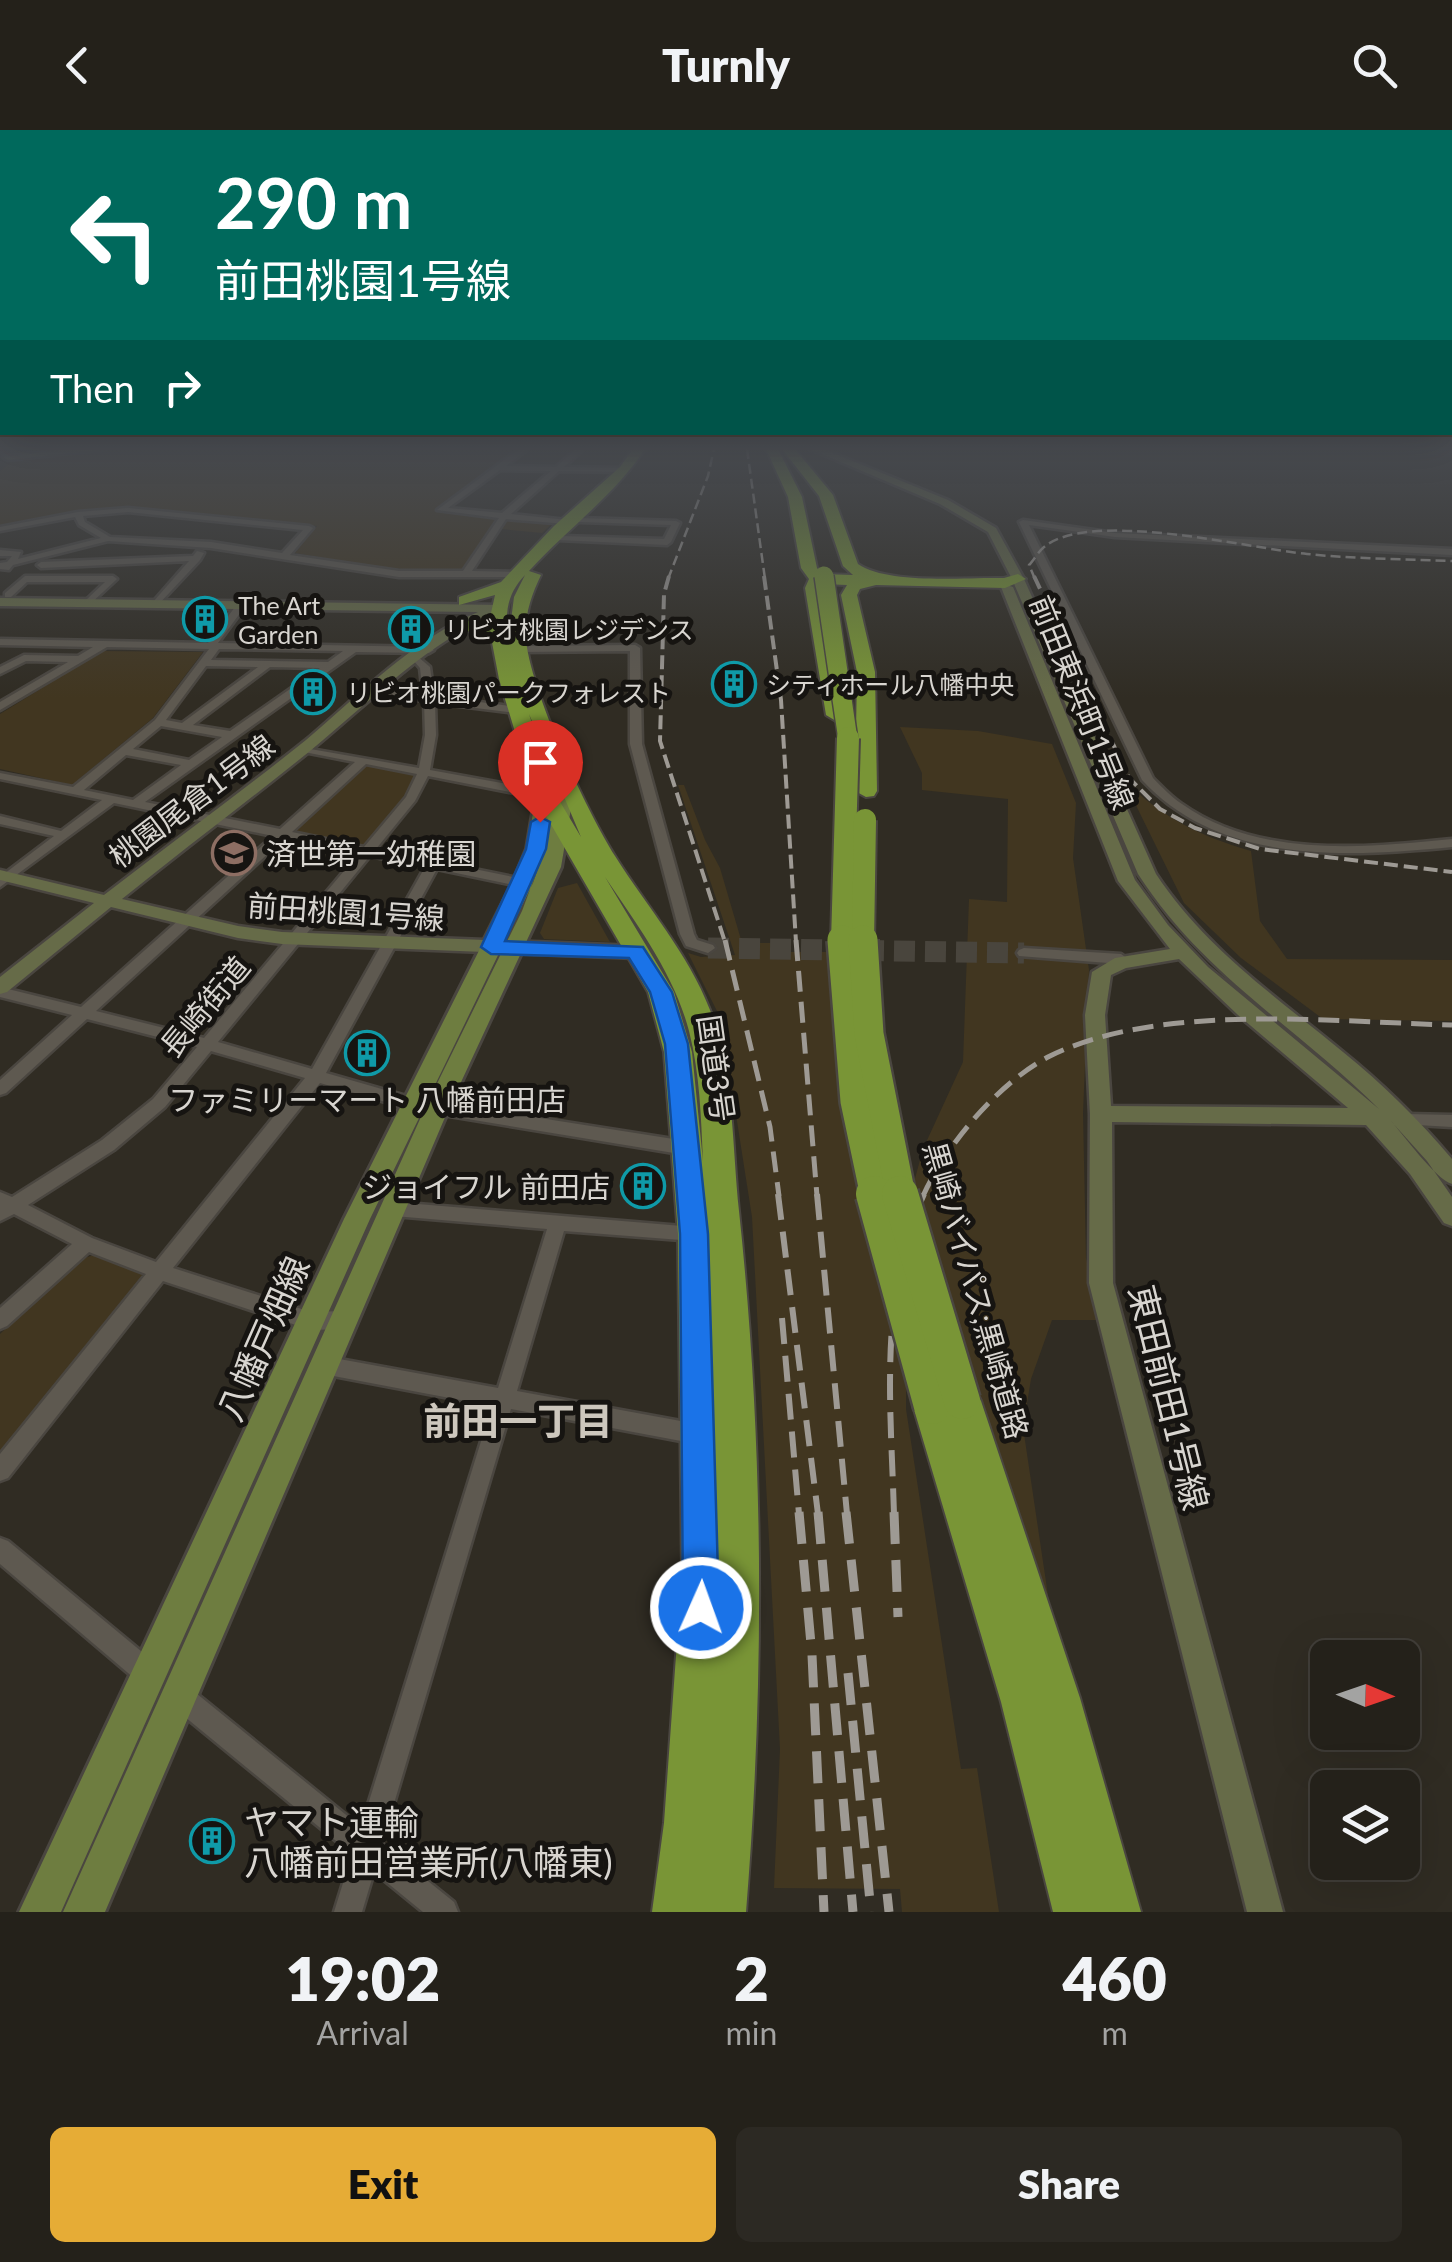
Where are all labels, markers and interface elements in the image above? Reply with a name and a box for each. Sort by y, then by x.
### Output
icon: back [50,38,105,93]
text: Turnly [662,38,790,92]
icon: search [1347,38,1402,93]
text: 290 m [215,160,412,244]
icon: left [50,170,180,300]
text: 前田桃園1号線 [215,253,511,307]
icon: right [155,360,210,415]
text: Then [50,365,135,411]
place label: The Art Garden [238,590,320,649]
street label: 前田東浜町1号線 [1024,590,1142,814]
building icon: The Art Garden [182,596,228,642]
building icon: リビオ桃園レジデンス [388,606,434,652]
place label: リビオ桃園レジデンス [444,614,694,644]
building icon: シティホール八幡中央 [711,661,757,707]
building icon: リビオ桃園パークフォレスト [290,669,336,715]
place label: シティホール八幡中央 [766,669,1015,699]
place label: リビオ桃園パークフォレスト [346,677,671,707]
pin [498,720,583,823]
street label: 桃園尾倉1号線 [101,726,281,874]
icon: arrive [513,735,568,790]
school or university icon: 済世第一幼稚園 [211,830,257,876]
place label: 済世第一幼稚園 [266,835,476,871]
street label: 前田桃園1号線 [246,886,446,936]
street label: 長崎街道 [152,948,256,1064]
street label: 国道3号 [692,1012,742,1124]
building icon: ファミリーマート 八幡前田店 [344,1030,390,1076]
place label: ファミリーマート 八幡前田店 [168,1081,566,1117]
street label: 黒崎バイパス;黒崎道路 [917,1137,1037,1443]
building icon: ジョイフル 前田店 [620,1163,666,1209]
place label: ジョイフル 前田店 [362,1168,610,1204]
street label: 八幡戸畑線 [207,1250,317,1426]
street label: 東田前田1号線 [1122,1280,1218,1514]
district label: 前田一丁目 [423,1397,613,1443]
position arrow [649,1556,753,1660]
north arrow [1310,1640,1420,1750]
map controls [1310,1640,1420,1880]
button: layers [1310,1770,1420,1880]
place label: ヤマト運輸 八幡前田営業所(八幡東) [244,1800,613,1882]
building icon: ヤマト運輸 八幡前田営業所(八幡東) [189,1818,235,1864]
text: 19:02 [285,1942,440,2014]
text: 2 [734,1942,769,2014]
text: 460 [1062,1942,1167,2014]
text: Arrival [317,2013,409,2052]
text: min [725,2013,777,2052]
text: m [1101,2013,1128,2052]
button: Exit [50,2127,716,2242]
button: Share [736,2127,1402,2242]

